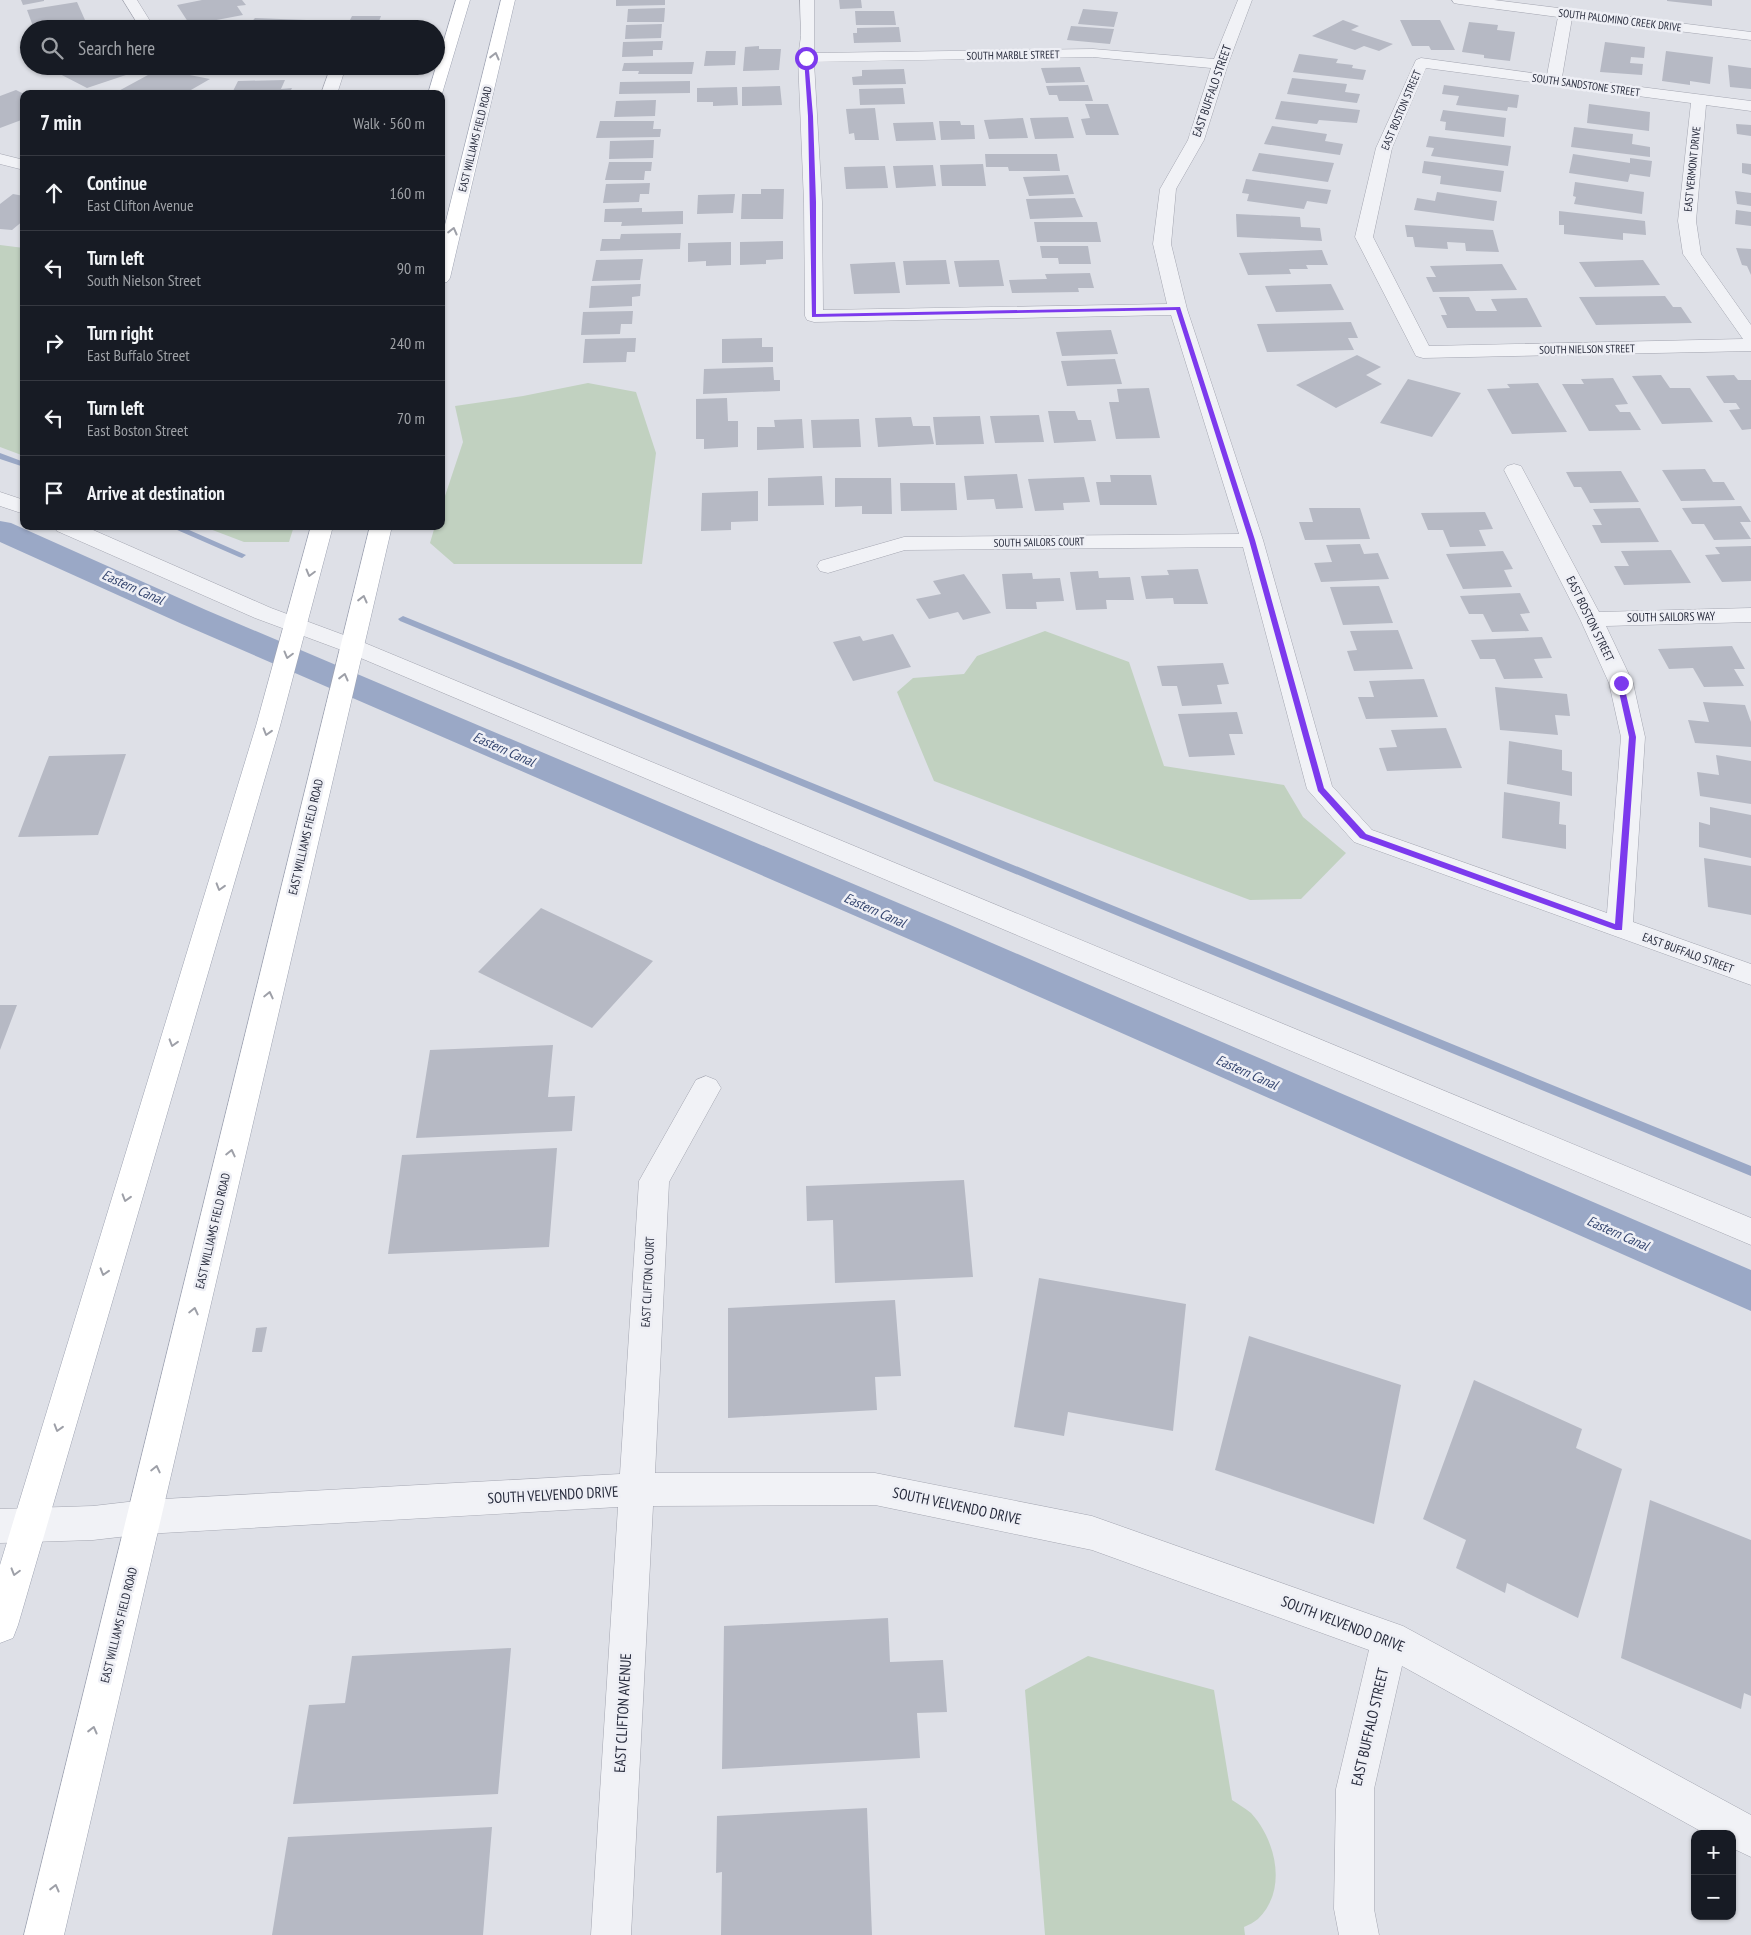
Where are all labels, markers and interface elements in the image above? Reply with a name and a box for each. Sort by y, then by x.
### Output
street label: SOUTH PALOMINO CREEK DRIVE [1558,6,1683,35]
search box [20,20,445,75]
icon: search [38,34,66,62]
text: Search here [78,36,155,60]
street label: EAST BUFFALO STREET [1189,42,1235,139]
route start [795,47,818,70]
street label: SOUTH MARBLE STREET [966,47,1060,63]
one-way arrow [489,51,500,60]
street label: EAST BOSTON STREET [1378,68,1424,152]
street label: SOUTH SANDSTONE STREET [1531,71,1641,100]
street label: EAST WILLIAMS FIELD ROAD [455,84,495,193]
text: 7 min [40,109,82,136]
text: Walk · 560 m [353,113,425,133]
street label: EAST VERMONT DRIVE [1681,125,1703,212]
text: Continue [87,171,147,195]
icon: ahead [40,179,68,207]
text: 160 m [390,183,425,203]
text: East Clifton Avenue [87,195,194,215]
one-way arrow [447,226,458,235]
text: Turn left [87,246,144,270]
icon: left [40,254,68,282]
text: 90 m [397,258,425,278]
text: South Nielson Street [87,270,201,290]
text: Turn right [87,321,153,345]
icon: right [40,329,68,357]
text: 240 m [390,333,425,353]
street label: SOUTH NIELSON STREET [1539,341,1635,357]
text: East Buffalo Street [87,345,190,365]
text: Turn left [87,396,144,420]
icon: left [40,404,68,432]
text: 70 m [397,408,425,428]
text: East Boston Street [87,420,188,440]
icon: arrive [40,479,68,507]
text: Arrive at destination [87,481,225,505]
street label: SOUTH SAILORS COURT [994,534,1085,550]
water label: Eastern Canal [99,565,168,609]
one-way arrow [305,569,315,577]
street label: EAST BOSTON STREET [1563,574,1618,665]
one-way arrow [357,594,368,603]
street label: SOUTH SAILORS WAY [1627,608,1716,625]
one-way arrow [283,651,294,660]
route end [1610,672,1633,695]
one-way arrow [338,673,349,682]
one-way arrow [262,727,272,735]
water label: Eastern Canal [470,727,539,771]
street label: EAST WILLIAMS FIELD ROAD [285,778,326,896]
one-way arrow [215,883,225,891]
water label: Eastern Canal [841,888,910,932]
street label: EAST BUFFALO STREET [1640,929,1737,976]
one-way arrow [263,991,274,1000]
one-way arrow [168,1038,178,1046]
water label: Eastern Canal [1213,1050,1282,1094]
one-way arrow [225,1149,236,1158]
street label: EAST WILLIAMS FIELD ROAD [192,1172,233,1290]
one-way arrow [121,1194,131,1202]
water label: Eastern Canal [1584,1211,1653,1255]
street label: EAST CLIFTON COURT [638,1236,657,1328]
one-way arrow [99,1268,109,1276]
one-way arrow [188,1307,199,1316]
one-way arrow [53,1424,63,1432]
one-way arrow [150,1465,161,1474]
street label: SOUTH VELVENDO DRIVE [487,1482,619,1507]
street label: SOUTH VELVENDO DRIVE [891,1483,1023,1528]
street label: EAST WILLIAMS FIELD ROAD [97,1566,140,1684]
one-way arrow [11,1567,21,1576]
street label: SOUTH VELVENDO DRIVE [1279,1591,1408,1656]
street label: EAST CLIFTON AVENUE [610,1653,635,1773]
street label: EAST BUFFALO STREET [1347,1666,1392,1788]
one-way arrow [87,1725,98,1734]
map controls [1691,1830,1736,1920]
button: + [1691,1830,1736,1875]
button: − [1691,1875,1736,1920]
one-way arrow [49,1883,60,1892]

